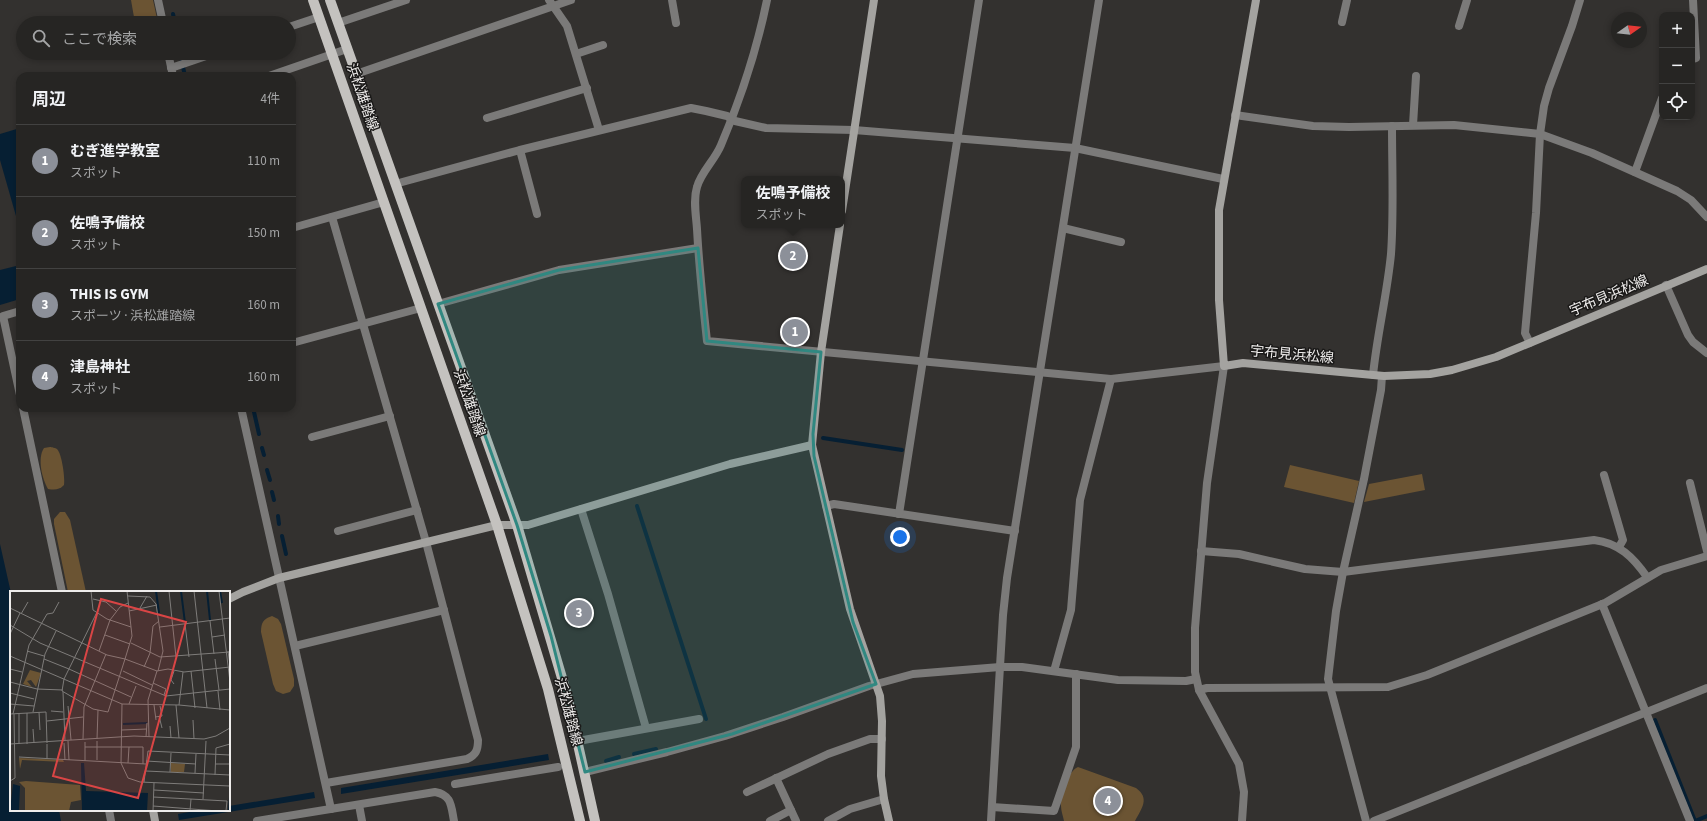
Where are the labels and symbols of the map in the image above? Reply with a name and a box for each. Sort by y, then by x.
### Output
north arrow [1611,12,1647,48]
street label: 浜松雄踏線 [341,61,383,133]
pin: 2 [780,241,806,271]
street label: 宇布見浜松線 [1566,270,1652,322]
pin: 1 [782,317,808,347]
street label: 宇布見浜松線 [1249,341,1335,369]
street label: 浜松雄踏線 [448,367,490,439]
your location [890,527,910,547]
inset map [10,591,230,811]
pin: 3 [566,598,592,628]
street label: 浜松雄踏線 [549,676,587,748]
pin: 4 [1095,786,1121,816]

